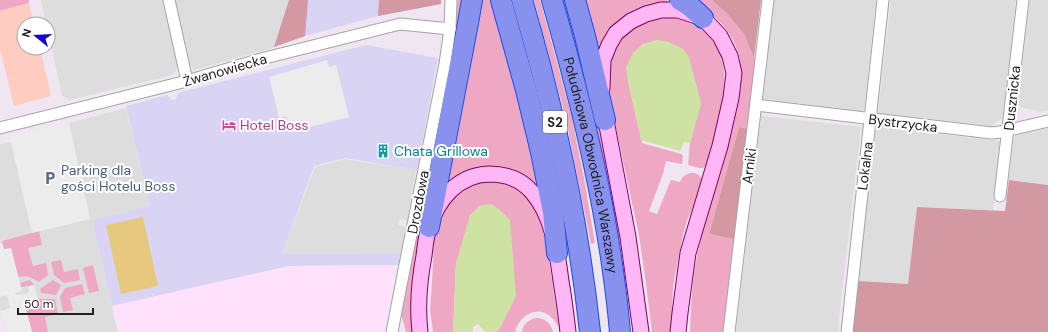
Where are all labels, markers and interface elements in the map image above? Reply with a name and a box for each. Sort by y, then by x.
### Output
north arrow [16,16,56,56]
text: N [19,27,34,39]
street label: Żwanowiecka [181,49,269,91]
street label: Południowa Obwodnica Warszawy [559,55,622,275]
street label: Dusznicka [1000,65,1024,131]
street label: Bystrzycka [867,110,939,136]
road number: S2 [543,111,567,133]
place label: Hotel Boss [240,116,308,134]
hotel icon: Hotel Boss [221,117,237,133]
street label: Lokalna [853,141,877,191]
place label: Chata Grillowa [394,142,488,160]
building icon: Chata Grillowa [375,143,391,159]
street label: Arniki [738,147,760,185]
place label: Parking dla gości Hotelu Boss [61,161,175,195]
street label: Drozdowa [403,169,433,235]
parking icon: Parking dla gości Hotelu Boss [42,170,58,186]
scale bar [18,290,93,316]
text: 50 m [24,296,53,312]

